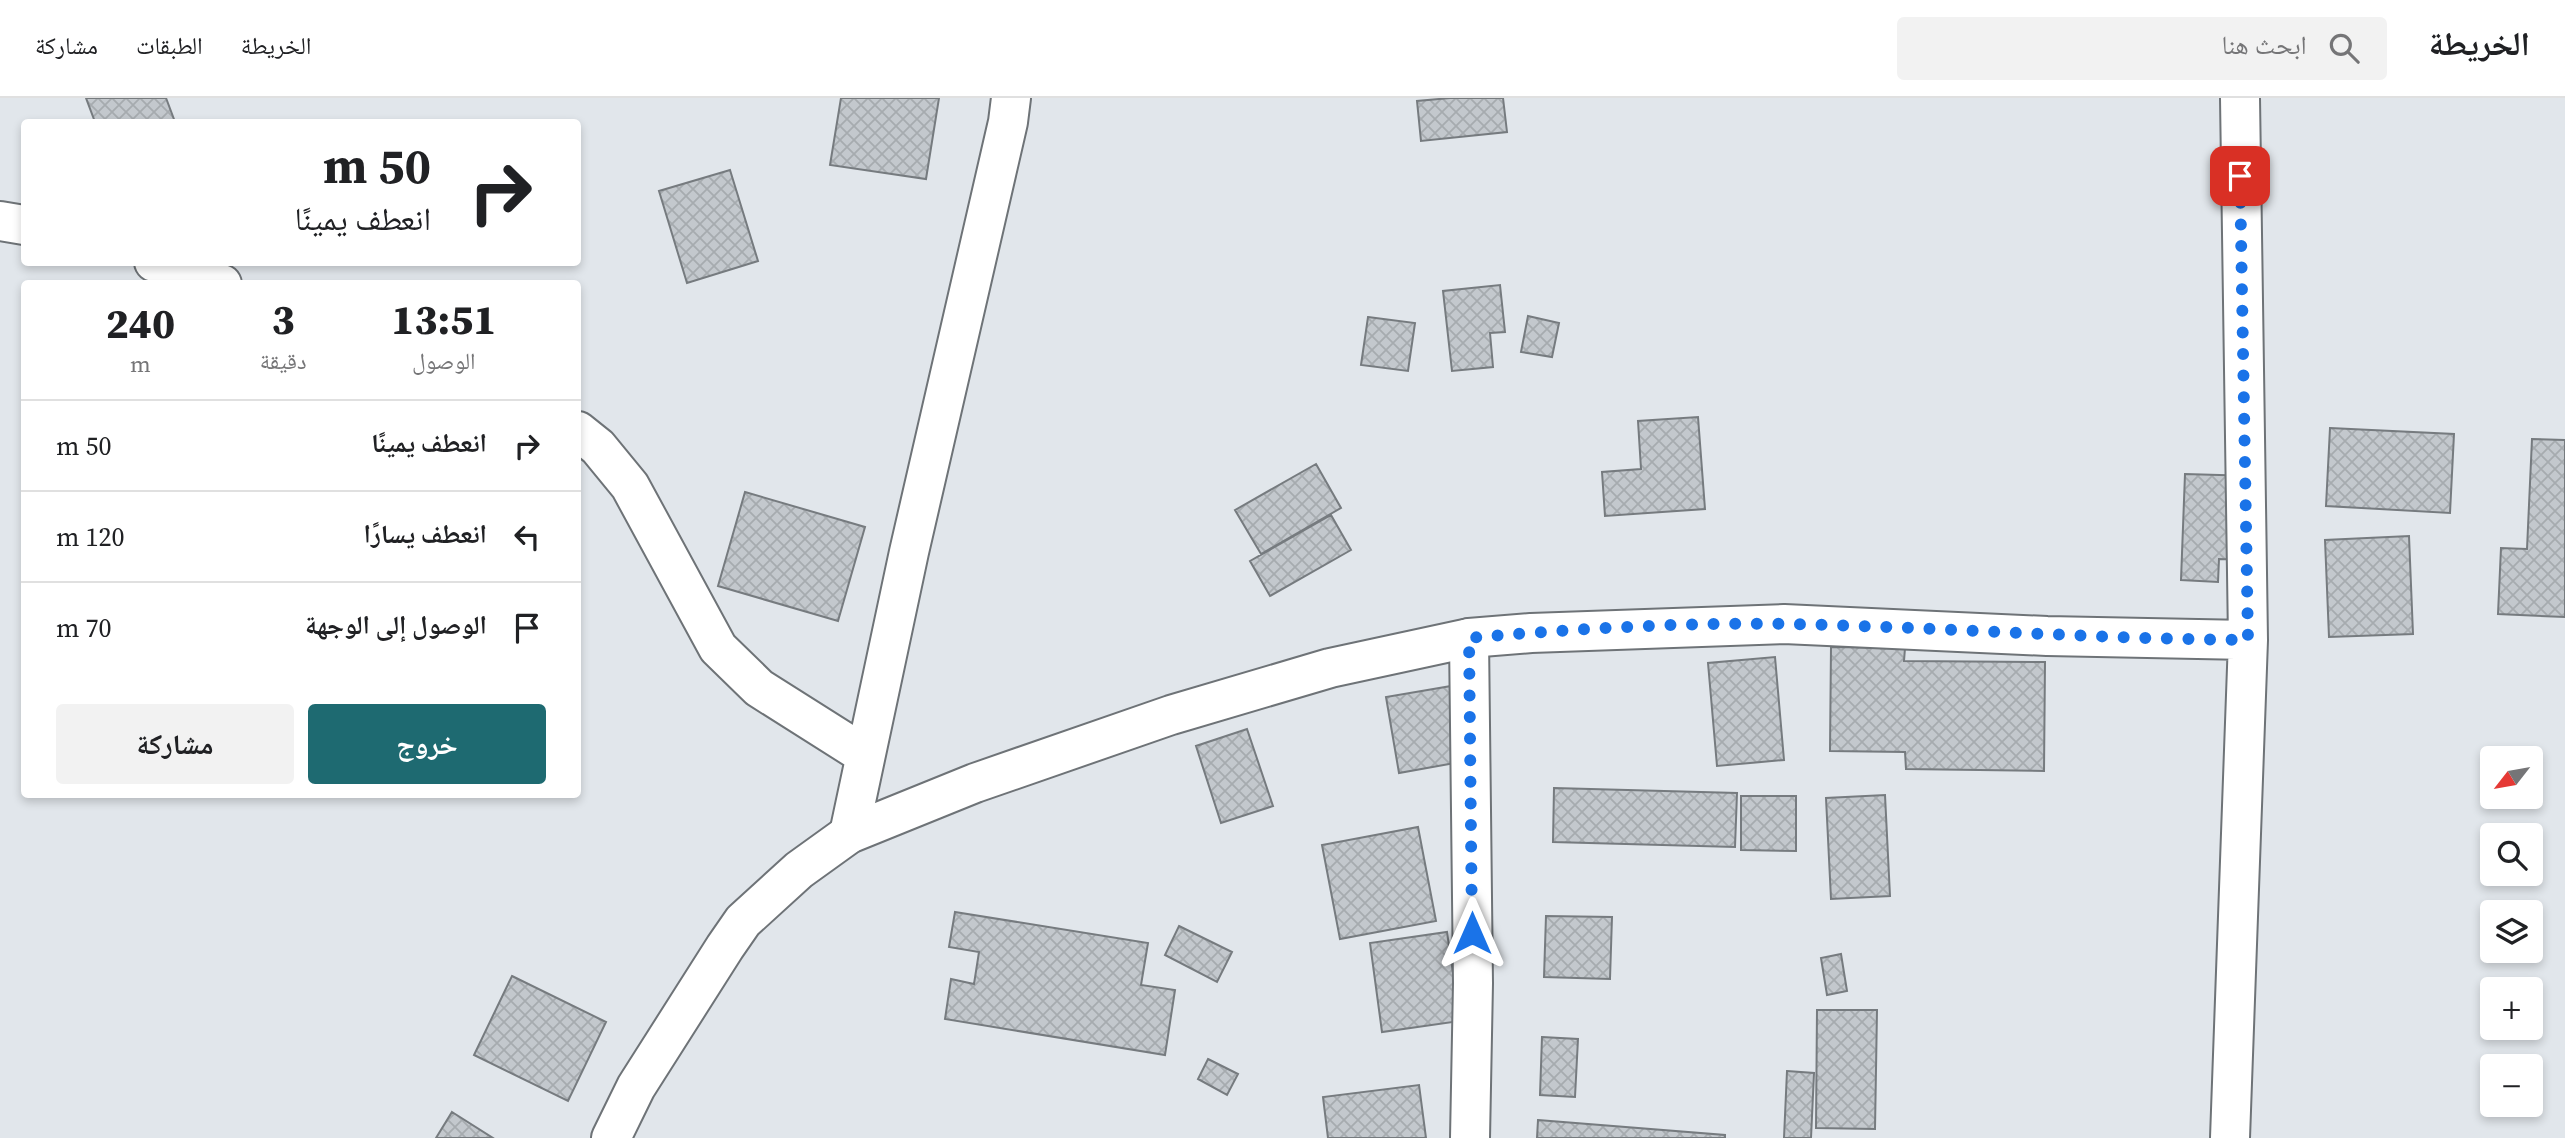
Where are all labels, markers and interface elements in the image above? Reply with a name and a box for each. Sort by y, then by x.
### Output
search box [1897,17,2387,80]
text: الخريطة [2429,21,2530,66]
text: ابحث هنا [2221,27,2307,63]
text: مشاركة [35,29,98,62]
text: الطبقات [136,29,203,62]
text: الخريطة [241,29,311,62]
icon: search [2325,29,2363,67]
text: 50 m [323,132,431,199]
pin [2210,146,2270,206]
icon: right [455,147,546,238]
icon: arrive [2221,157,2259,195]
text: انعطف يمينًا [294,197,431,241]
text: 3 [272,290,295,348]
text: 13:51 [391,290,496,348]
text: 240 [106,294,175,352]
text: دقيقة [260,345,307,377]
text: الوصول [412,345,476,377]
text: m [130,348,151,380]
text: انعطف يمينًا [371,425,487,461]
icon: right [508,427,546,465]
text: 50 m [56,428,112,464]
text: انعطف يسارًا [364,516,487,552]
icon: left [508,518,546,556]
text: 120 m [56,519,125,555]
text: الوصول إلى الوجهة [305,607,487,643]
icon: arrive [508,609,546,647]
text: 70 m [56,610,112,646]
button: مشاركة [56,704,294,784]
button: خروج [308,704,546,784]
north arrow [2480,746,2543,808]
map controls [2480,746,2543,1117]
button: search [2480,823,2543,886]
position arrow [1435,896,1509,970]
button: layers [2480,900,2543,963]
button: + [2480,977,2543,1040]
button: − [2480,1054,2543,1117]

